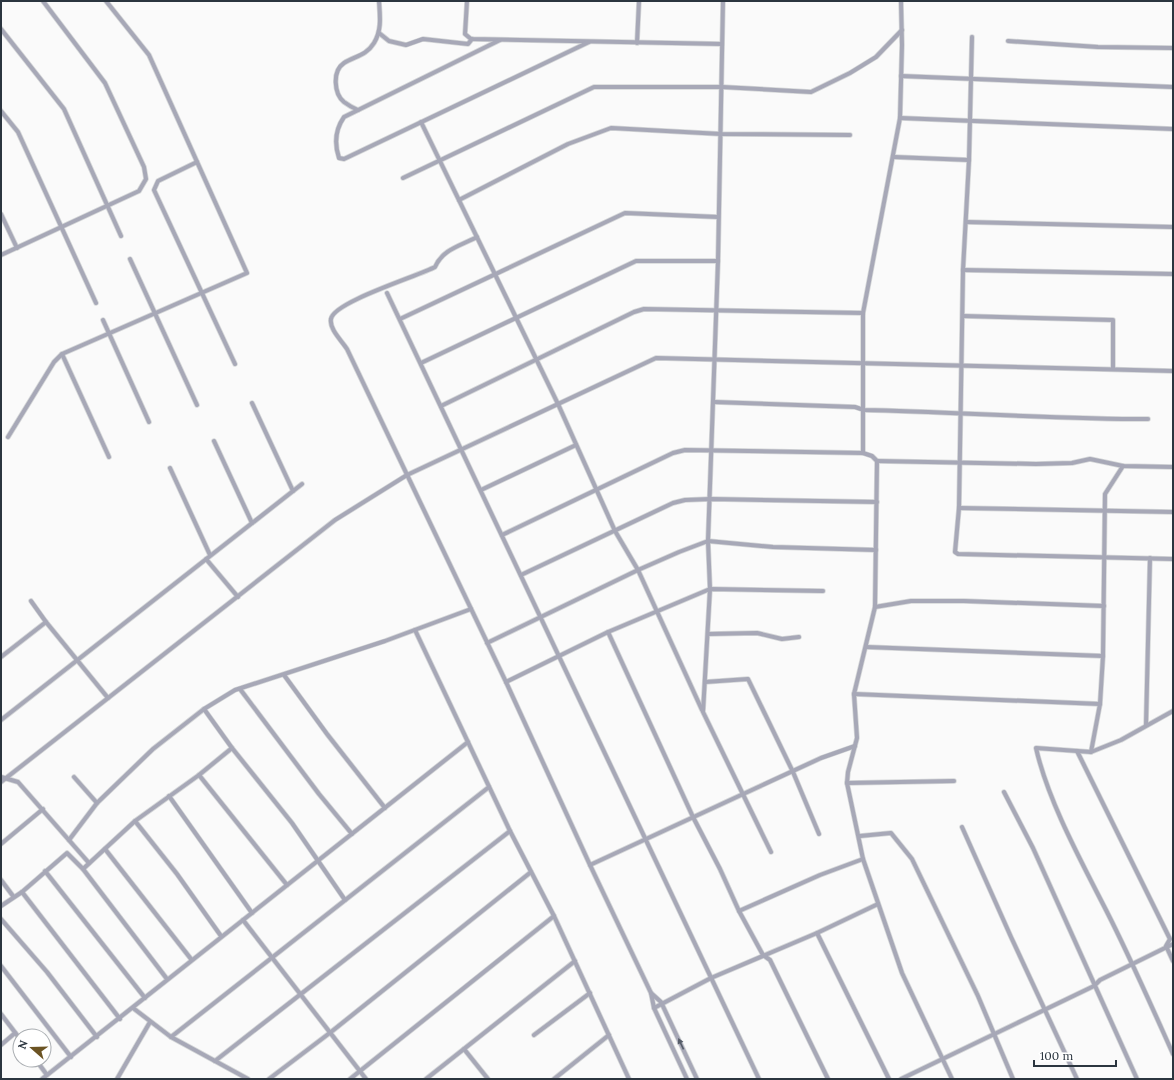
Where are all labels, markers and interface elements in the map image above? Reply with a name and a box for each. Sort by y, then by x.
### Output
north arrow [12,1028,52,1068]
text: N [15,1038,31,1051]
one-way arrow [678,1038,684,1049]
scale bar [1034,1042,1116,1068]
text: 100 m [1040,1048,1073,1063]

